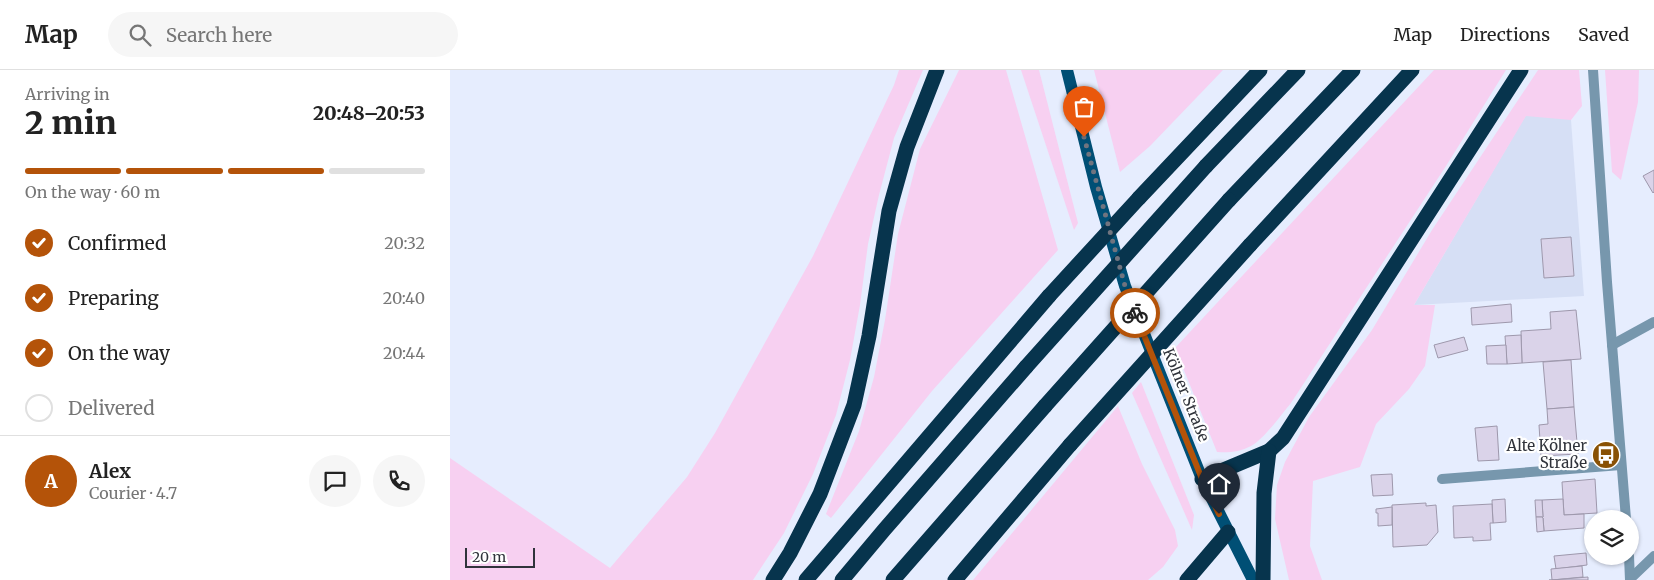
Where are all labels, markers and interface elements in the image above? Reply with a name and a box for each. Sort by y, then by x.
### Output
search box [108,12,458,57]
text: Map [25,19,78,50]
icon: search [126,21,154,49]
text: Search here [166,23,272,47]
text: Map [1394,23,1432,46]
text: Directions [1460,23,1550,46]
text: Saved [1578,23,1629,46]
text: Arriving in [25,84,110,104]
pin [1063,86,1105,137]
icon: bag [1070,93,1098,121]
text: 20:48–20:53 [313,101,425,125]
text: 2 min [25,103,117,143]
text: On the way · 60 m [25,182,160,202]
icon: check [25,229,53,257]
text: Confirmed [68,231,166,255]
text: 20:32 [384,233,425,253]
icon: check [25,284,53,312]
text: Preparing [68,286,159,310]
text: 20:40 [383,288,425,308]
courier [1110,288,1160,338]
icon: bike [1121,299,1149,327]
icon: check [25,339,53,367]
text: On the way [68,341,170,365]
text: 20:44 [383,343,425,363]
street label: Kölner Straße [1159,345,1214,444]
text: Delivered [68,396,155,420]
place label: Alte Kölner Straße [1505,436,1587,472]
bus stop icon: Alte Kölner Straße [1591,440,1621,470]
button: chat [309,455,361,507]
button: phone [373,455,425,507]
text: Alex [89,459,131,483]
pin [1198,463,1240,514]
text: A [44,469,58,493]
icon: home [1205,470,1233,498]
text: Courier · 4.7 [89,483,177,503]
map controls [1584,510,1639,565]
button: layers [1584,510,1639,565]
scale bar [465,545,535,568]
text: 20 m [472,548,506,566]

